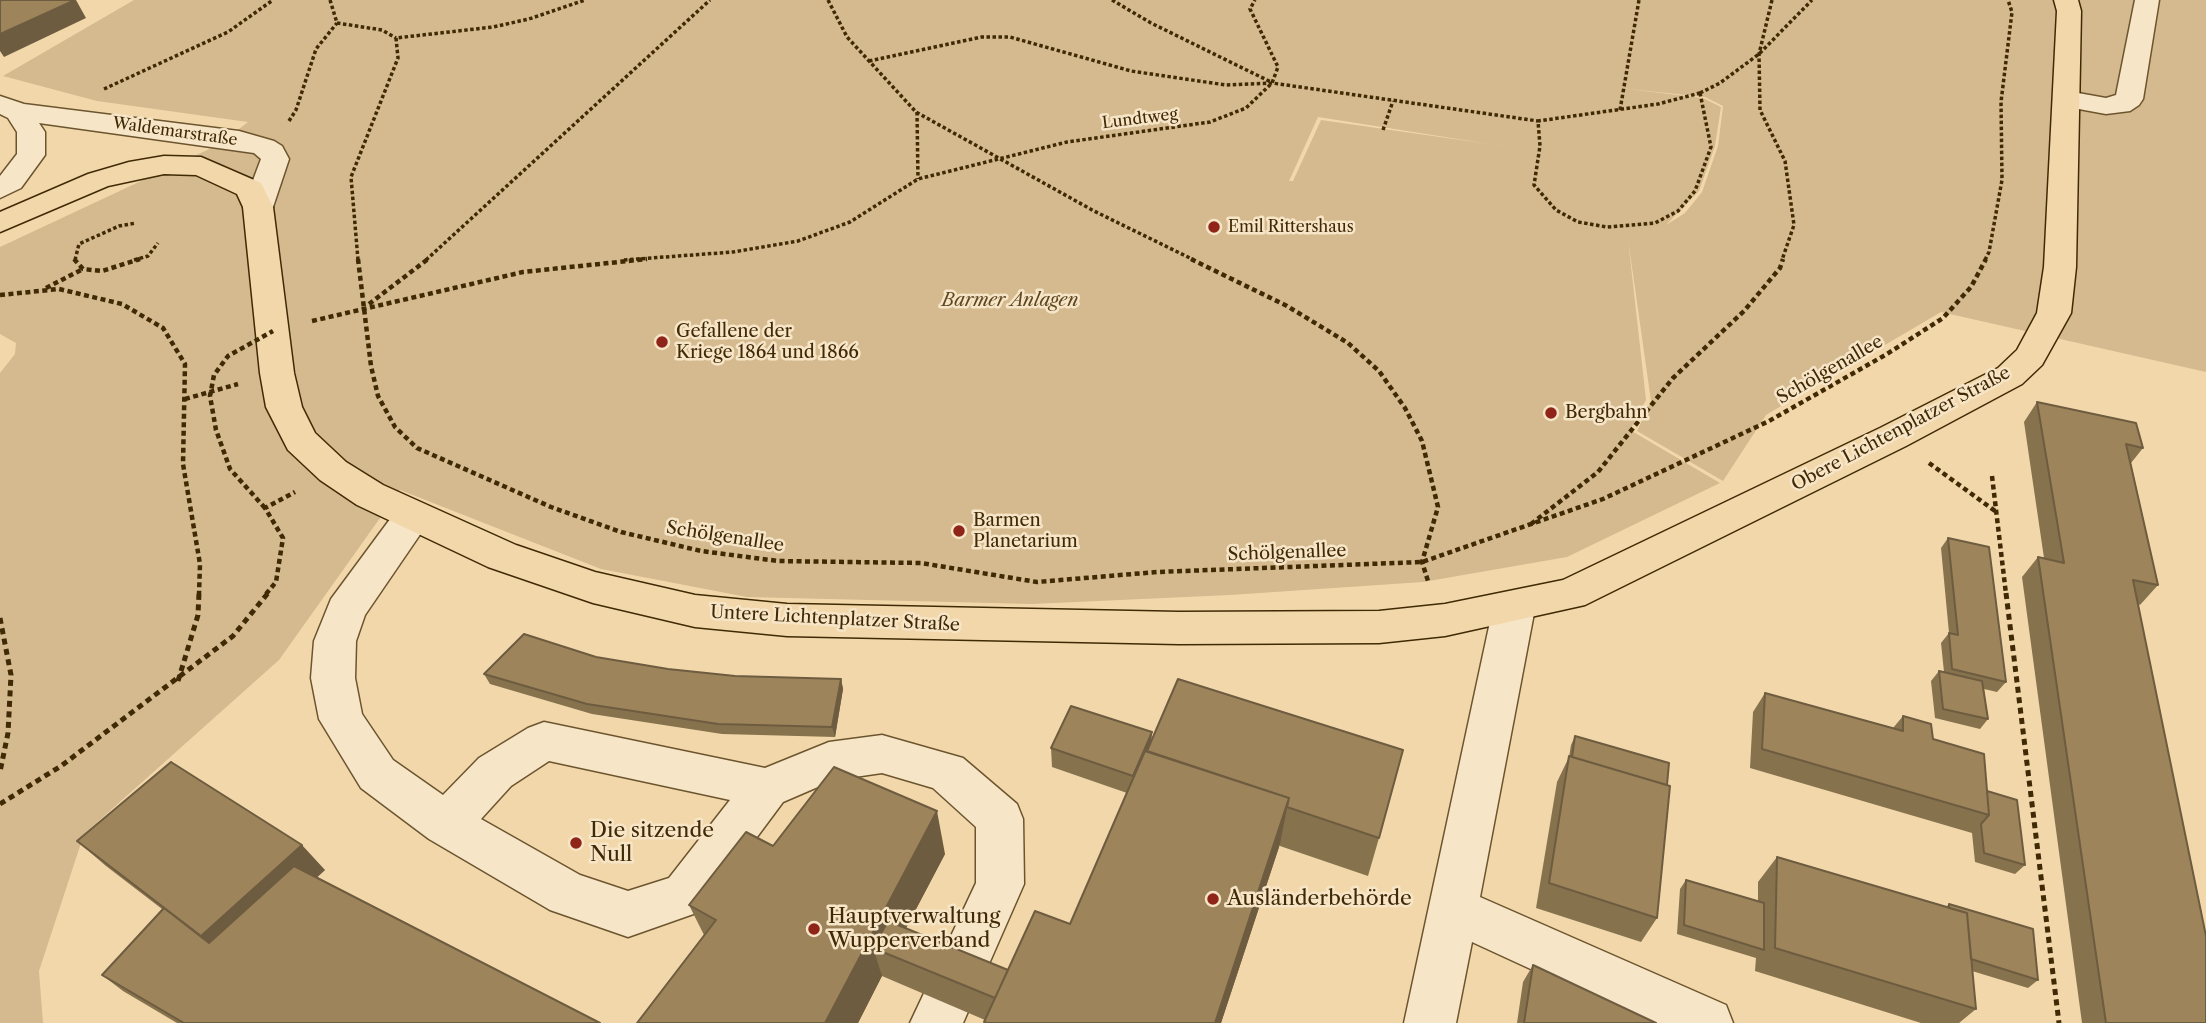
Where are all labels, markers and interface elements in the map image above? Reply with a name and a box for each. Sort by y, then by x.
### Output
street label: Lundtweg [1101,105,1179,133]
street label: Waldemarstraße [111,114,239,150]
place label: Emil Rittershaus [1228,217,1354,237]
marker: Emil Rittershaus [1206,219,1222,235]
park label: Barmer Anlagen [942,290,1078,312]
place label: Gefallene der Kriege 1864 und 1866 [676,321,859,364]
street label: Schölgenallee [1773,331,1887,409]
marker: Gefallene der Kriege 1864 und 1866 [654,334,670,350]
street label: Obere Lichtenplatzer Straße [1788,362,2014,496]
place label: Bergbahn [1565,402,1648,424]
marker: Bergbahn [1543,405,1559,421]
place label: Barmen Planetarium [973,510,1078,552]
street label: Schölgenallee [665,517,785,557]
marker: Barmen Planetarium [951,523,967,539]
street label: Schölgenallee [1227,540,1347,566]
street label: Untere Lichtenplatzer Straße [710,602,960,636]
place label: Die sitzende Null [590,818,714,868]
marker: Die sitzende Null [568,835,584,851]
place label: Ausländerbehörde [1227,886,1412,912]
marker: Ausländerbehörde [1205,891,1221,907]
place label: Hauptverwaltung Wupperverband [828,904,1000,954]
marker: Hauptverwaltung Wupperverband [806,921,822,937]

